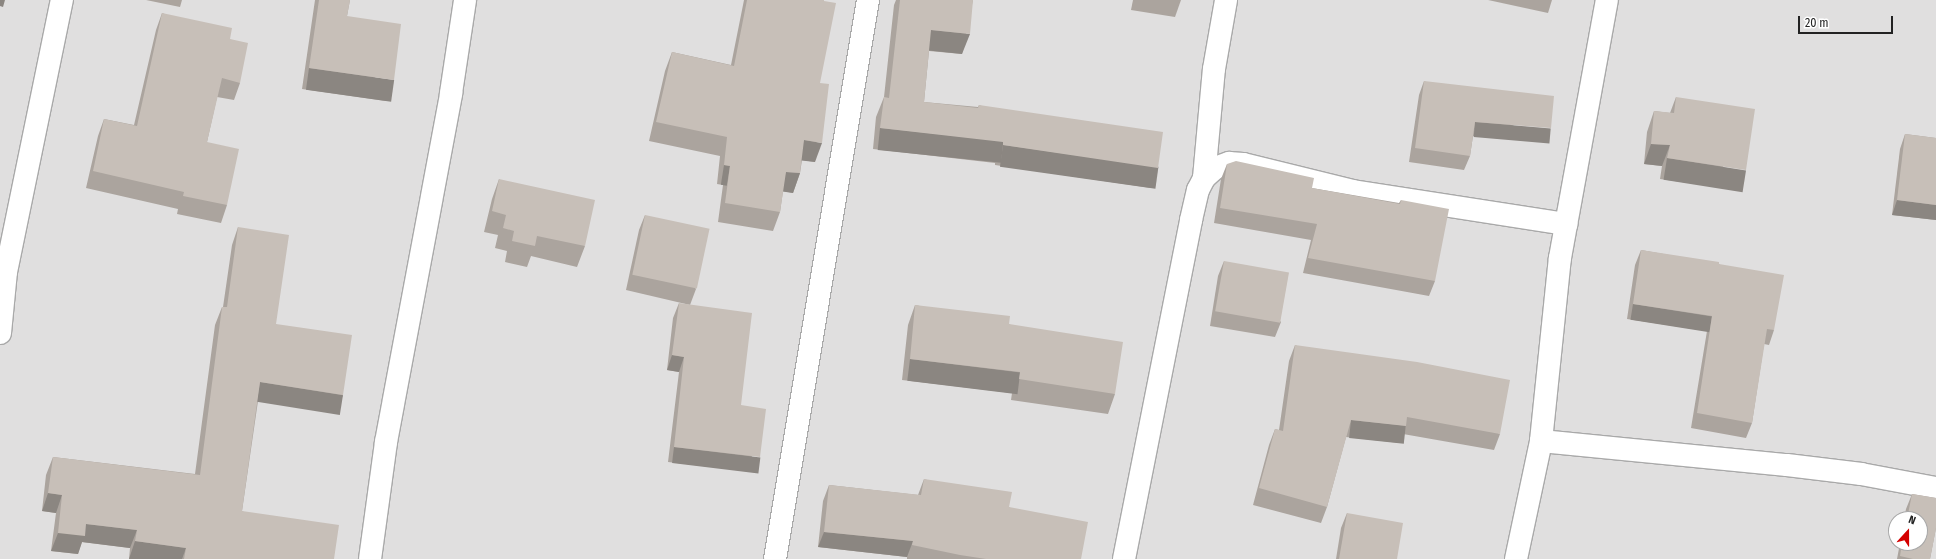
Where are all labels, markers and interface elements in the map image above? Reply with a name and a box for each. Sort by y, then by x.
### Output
scale bar [1800,8,1895,34]
text: 20 m [1805,16,1829,30]
north arrow [1888,511,1928,551]
text: N [1907,513,1918,528]

